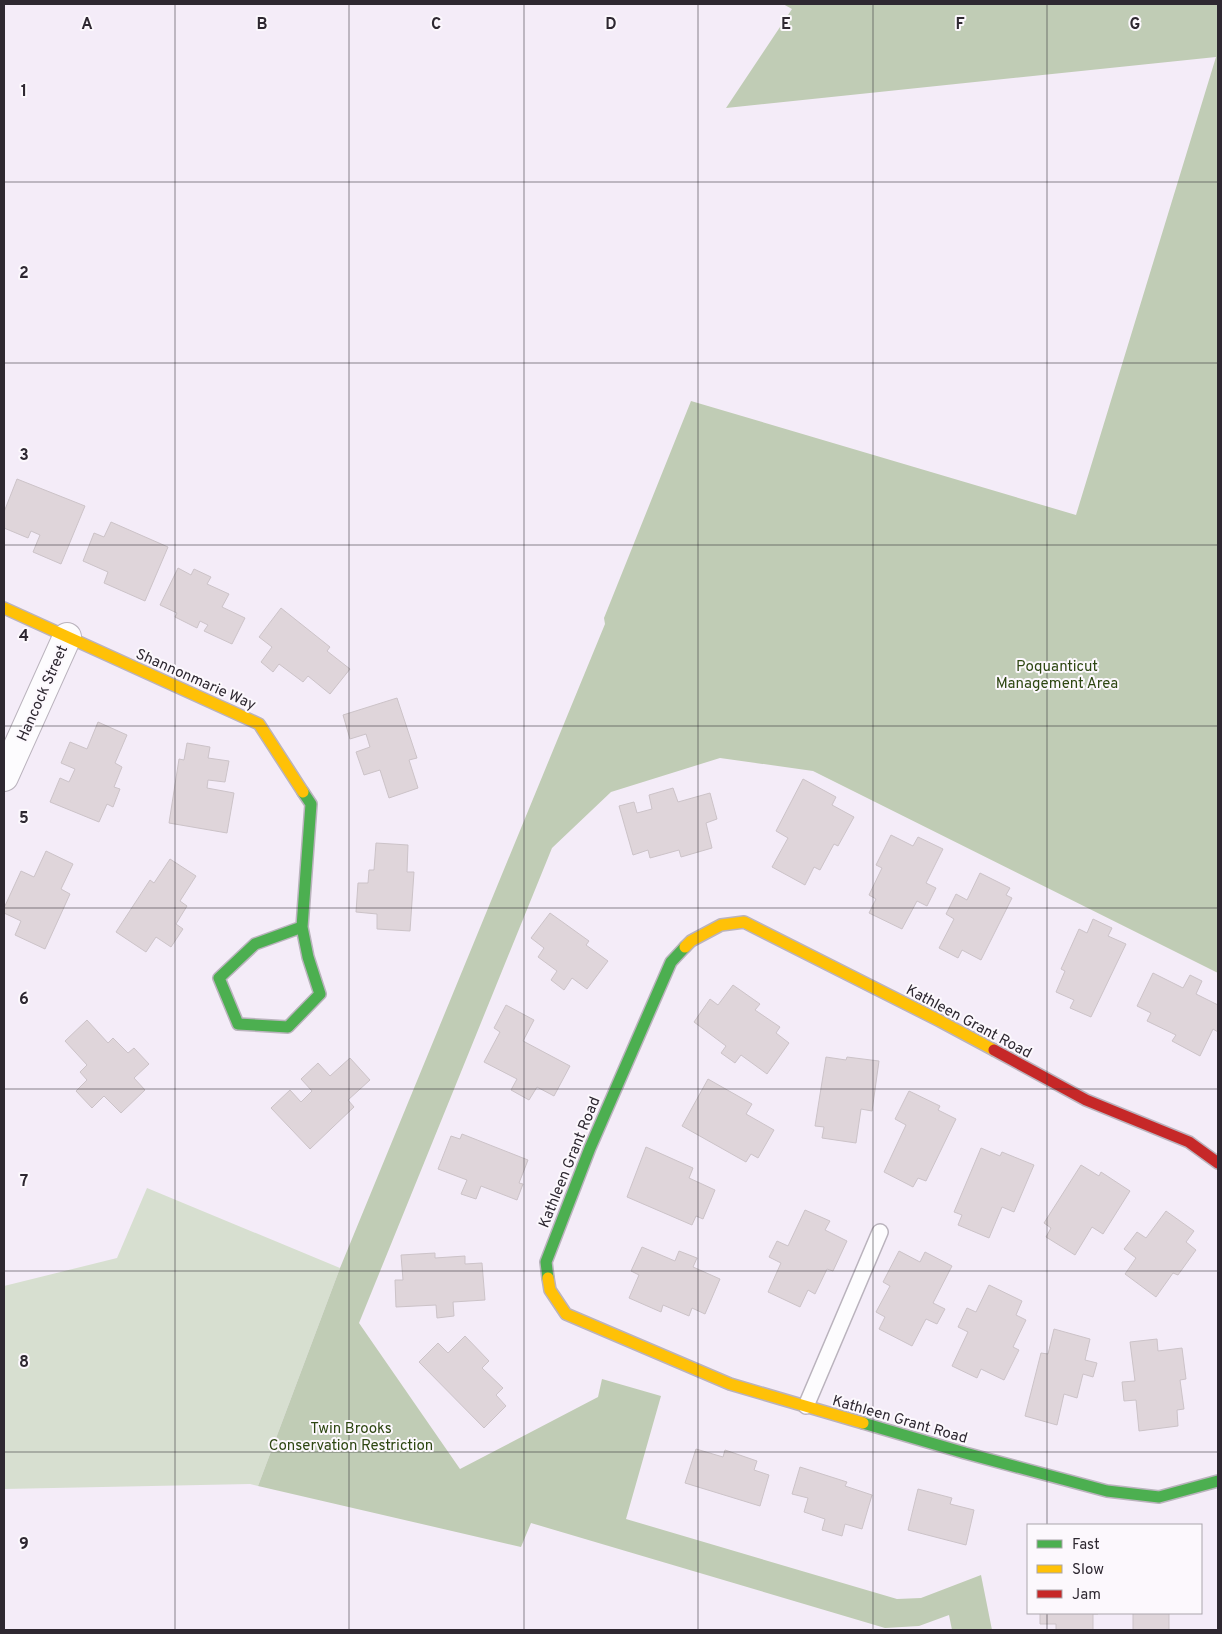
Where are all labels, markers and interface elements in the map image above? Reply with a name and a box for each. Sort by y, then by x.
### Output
text: A [81,15,93,35]
text: B [256,15,268,35]
text: C [431,15,441,35]
text: D [605,15,617,35]
text: E [781,15,791,35]
text: F [955,15,965,35]
text: G [1130,15,1140,35]
text: 1 [21,82,27,102]
text: 2 [19,264,29,284]
text: 3 [19,446,29,466]
text: 4 [19,627,29,647]
street label: Hancock Street [14,643,73,745]
street label: Shannonmarie Way [132,645,258,715]
park label: Poquanticut Management Area [996,658,1118,694]
text: 5 [19,809,29,829]
street label: Kathleen Grant Road [902,981,1034,1064]
text: 6 [19,990,29,1010]
street label: Kathleen Grant Road [535,1094,605,1231]
text: 7 [20,1172,28,1192]
text: 8 [19,1353,29,1373]
street label: Kathleen Grant Road [830,1392,969,1449]
park label: Twin Brooks Conservation Restriction [269,1420,433,1456]
legend [1027,1524,1202,1614]
text: 9 [19,1535,29,1555]
text: Fast [1072,1536,1100,1555]
text: Slow [1072,1561,1104,1580]
text: Jam [1072,1586,1101,1605]

